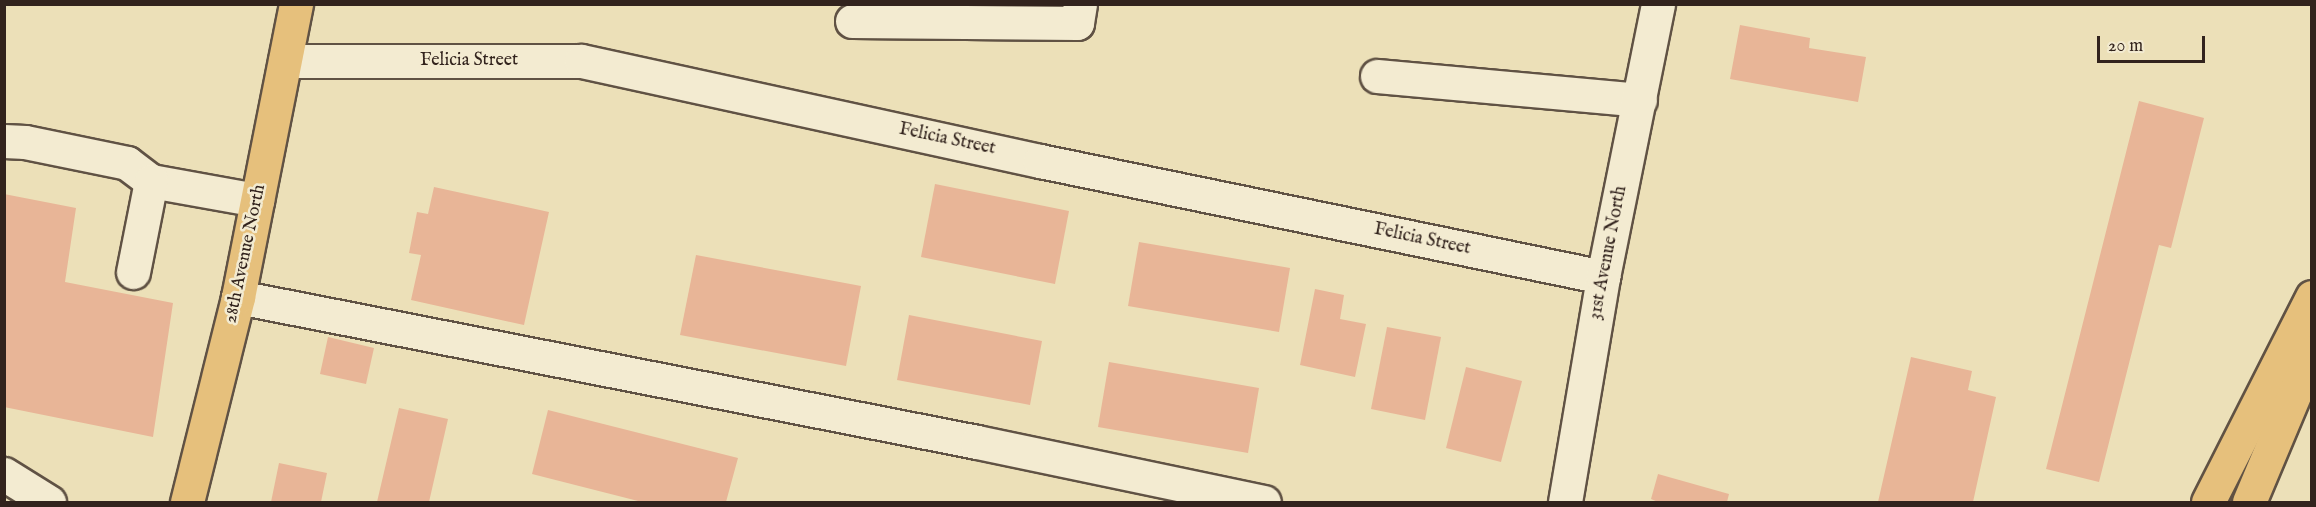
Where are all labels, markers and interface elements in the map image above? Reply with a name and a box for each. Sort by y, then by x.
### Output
scale bar [2100,24,2208,62]
text: 20 m [2108,35,2143,58]
street label: Felicia Street [420,50,518,72]
street label: Felicia Street [897,119,997,161]
street label: 28th Avenue North [221,183,271,325]
street label: 31st Avenue North [1585,184,1633,322]
street label: Felicia Street [1372,219,1472,261]

